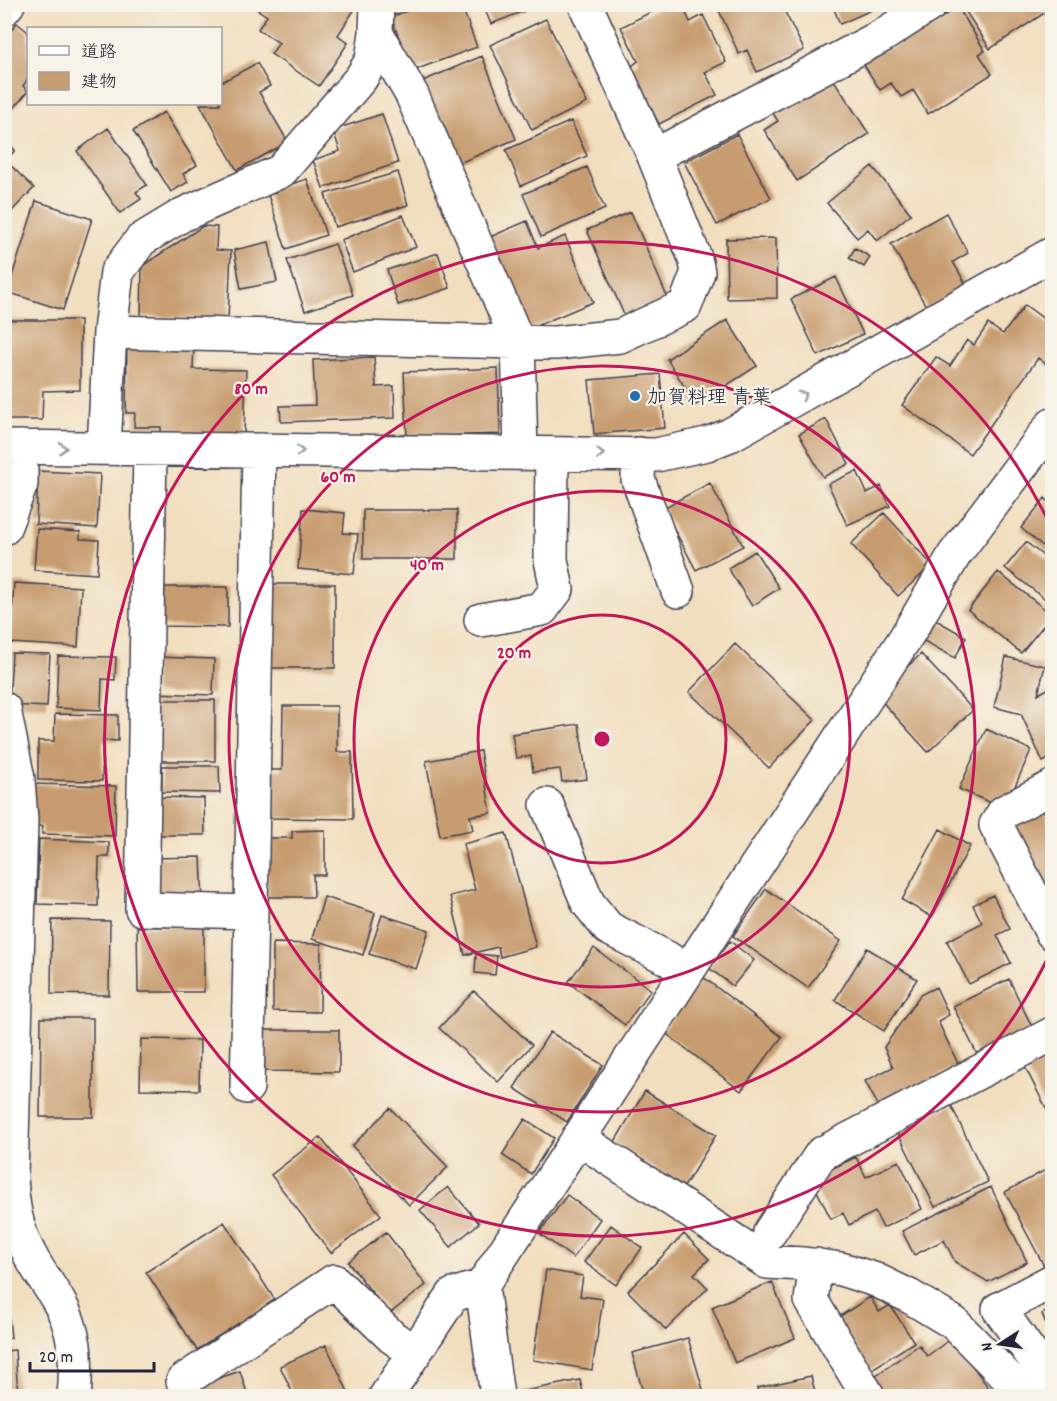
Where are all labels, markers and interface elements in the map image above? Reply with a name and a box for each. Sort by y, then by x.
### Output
legend [27,27,222,105]
text: 道路 [81,41,117,66]
text: 建物 [81,71,117,96]
text: 80 m [234,378,268,403]
place label: 加賀料理 青葉 [647,385,772,413]
marker: 加賀料理 青葉 [628,389,642,403]
one-way arrow [796,391,807,402]
one-way arrow [58,441,67,454]
one-way arrow [295,444,304,457]
one-way arrow [595,448,604,460]
text: 60 m [320,466,356,491]
text: 40 m [410,554,444,579]
text: 20 m [497,642,531,667]
centre of rings [592,729,612,749]
north arrow [970,1314,1030,1374]
scale bar [30,1335,154,1373]
text: N [976,1340,1000,1353]
text: 20 m [39,1346,73,1371]

